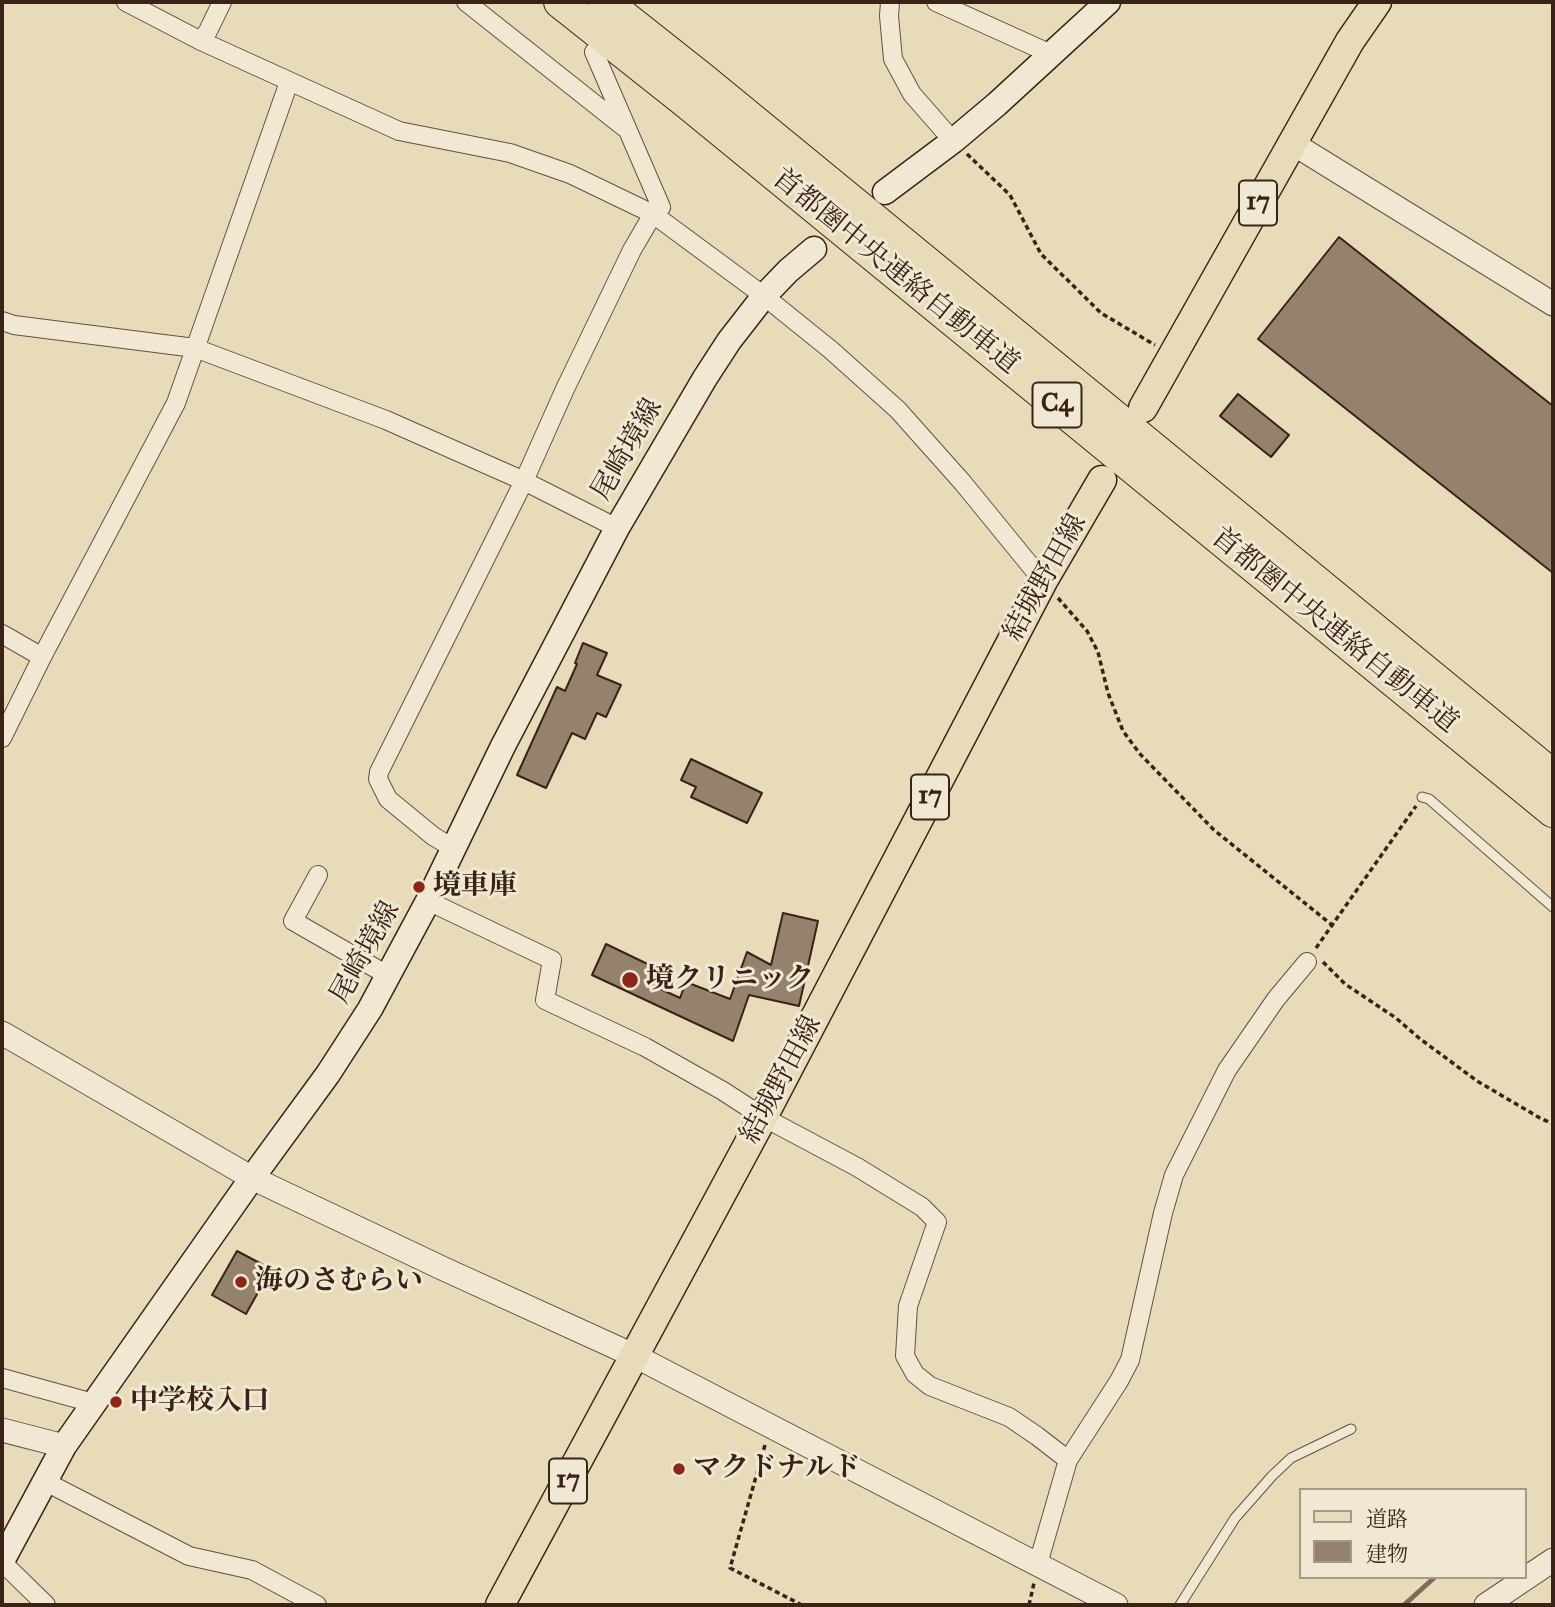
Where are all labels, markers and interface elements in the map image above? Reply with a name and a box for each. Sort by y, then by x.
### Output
street label: 首都圏中央連絡自動車道 [765,162,1025,382]
road number: 17 [1239,180,1277,226]
road number: C4 [1032,382,1082,428]
street label: 尾崎境線 [585,393,671,507]
street label: 結城野田線 [997,509,1095,647]
street label: 首都圏中央連絡自動車道 [1204,521,1464,741]
road number: 17 [911,775,949,820]
place label: 境車庫 [433,870,517,904]
marker: 境車庫 [411,879,427,895]
street label: 尾崎境線 [324,896,408,1010]
place label: 境クリニック [646,963,814,997]
marker: 境クリニック [620,970,640,990]
street label: 結城野田線 [734,1010,830,1150]
place label: 海のさむらい [255,1265,423,1299]
marker: 海のさむらい [233,1274,249,1290]
place label: 中学校入口 [130,1385,270,1419]
marker: 中学校入口 [108,1394,124,1410]
place label: マクドナルド [693,1452,861,1486]
road number: 17 [549,1458,587,1504]
marker: マクドナルド [671,1461,687,1477]
legend [1300,1488,1527,1579]
text: 道路 [1366,1506,1408,1532]
text: 建物 [1366,1541,1408,1567]

